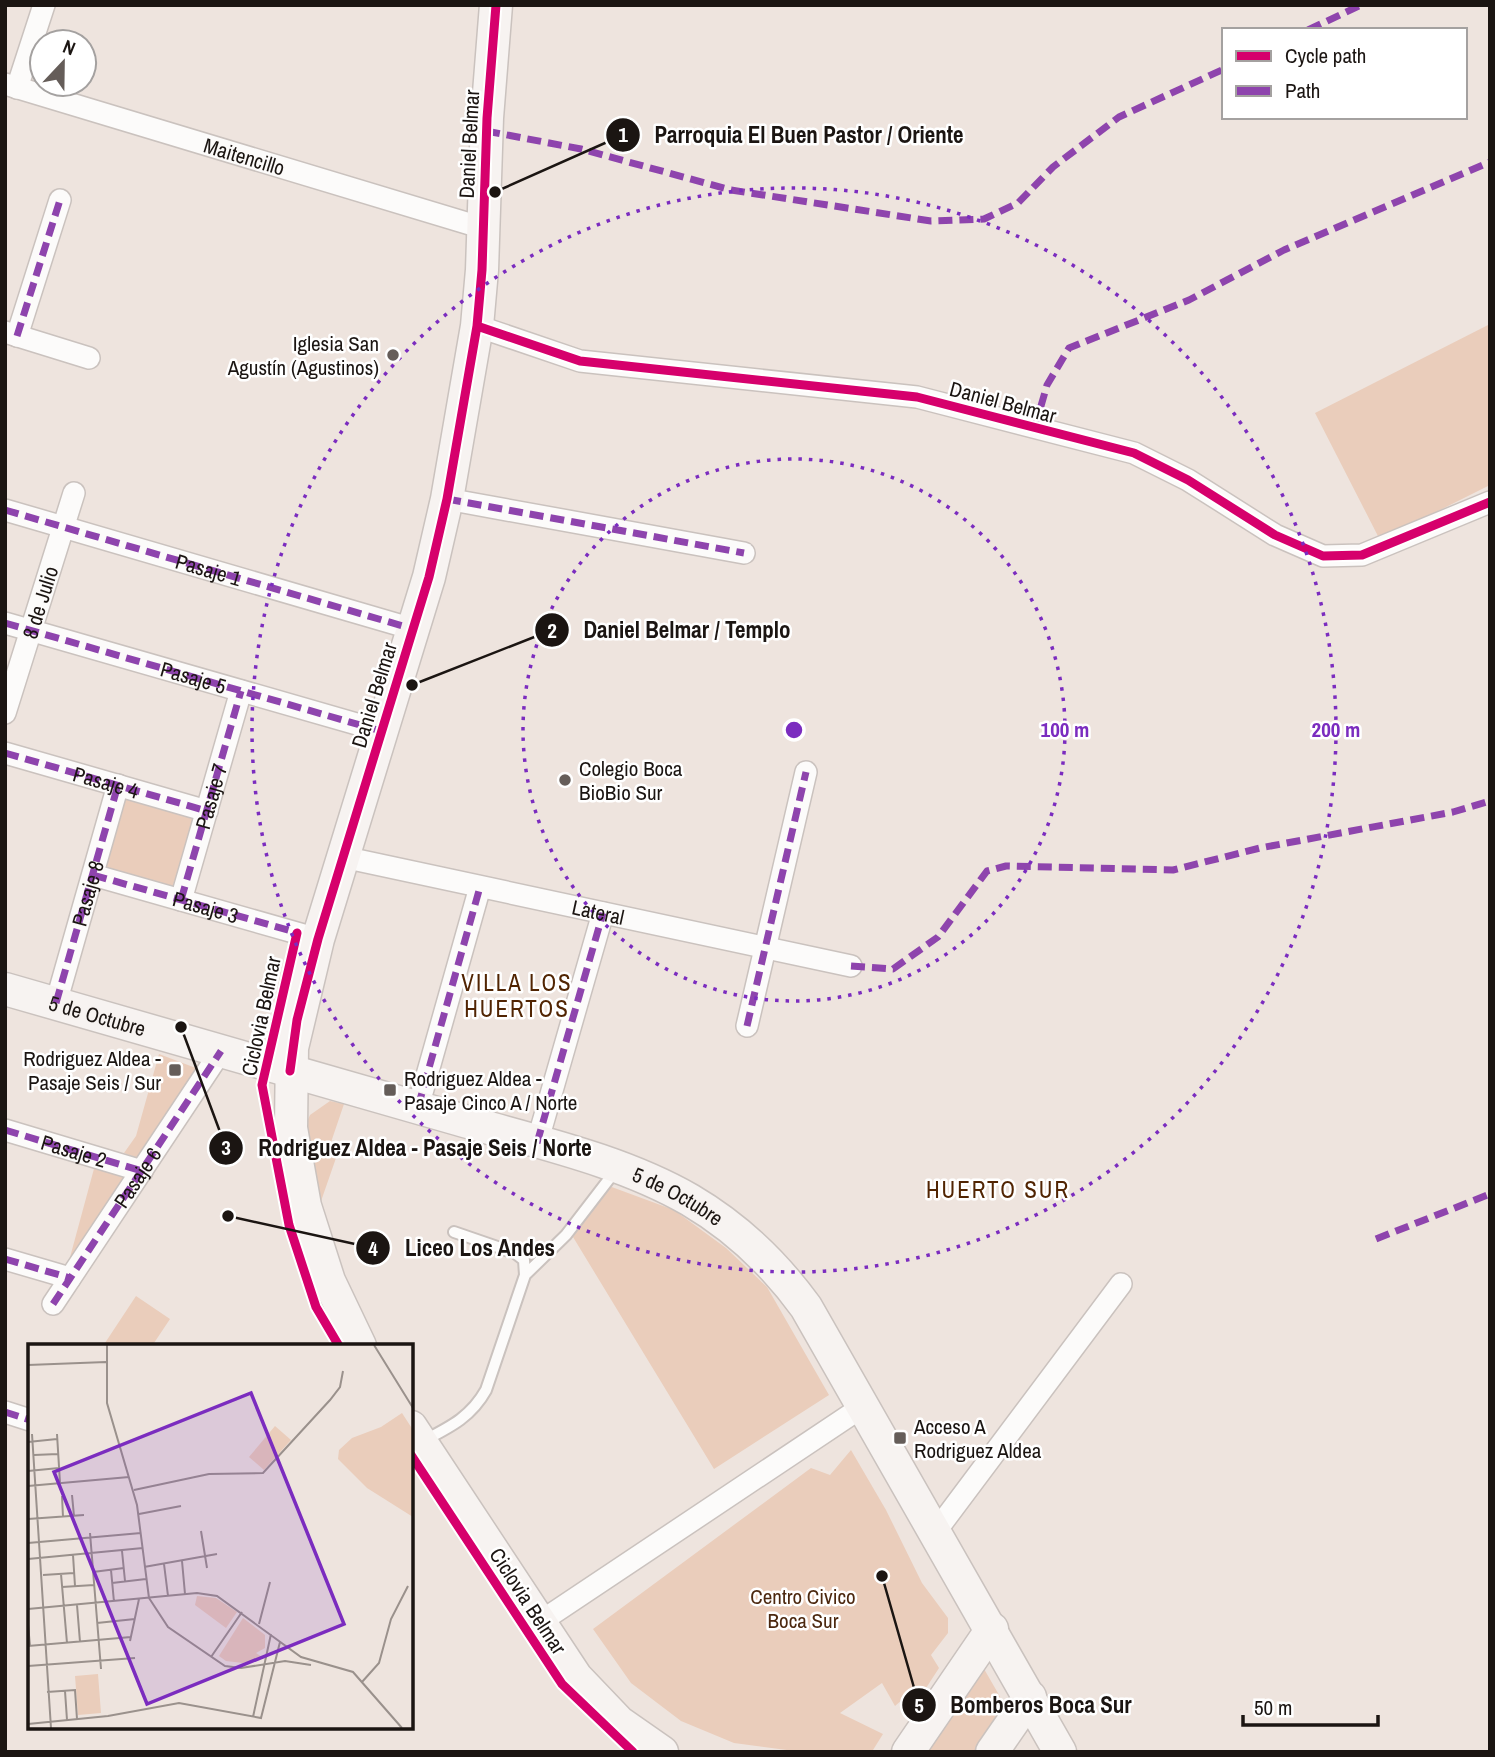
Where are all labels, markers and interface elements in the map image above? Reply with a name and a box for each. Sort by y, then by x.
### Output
north arrow [28,28,98,98]
legend [1222,28,1467,119]
text: N [59,33,79,61]
text: Cycle path [1285,41,1366,70]
text: Path [1285,76,1320,105]
street label: Daniel Belmar [452,89,486,199]
callout: Parroquia El Buen Pastor / Oriente [606,113,978,157]
text: Parroquia El Buen Pastor / Oriente [654,119,964,150]
text: 1 [618,120,628,149]
street label: Maitencillo [200,130,288,182]
place label: Iglesia San Agustín (Agustinos) [227,329,379,382]
marker: Iglesia San Agustín (Agustinos) [385,347,401,363]
street label: Daniel Belmar [947,374,1060,430]
street label: Pasaje 1 [172,546,245,593]
street label: 8 de Julio [15,562,65,642]
callout: Daniel Belmar / Templo [534,608,804,652]
text: Daniel Belmar / Templo [583,614,791,645]
text: 2 [547,616,557,645]
street label: Daniel Belmar [344,638,404,751]
street label: Pasaje 5 [157,654,230,700]
text: 100 m [1041,715,1089,744]
text: 200 m [1312,715,1360,744]
centre of rings [782,718,806,742]
place label: Colegio Boca BioBio Sur [579,754,683,807]
street label: Pasaje 4 [70,759,143,805]
street label: Pasaje 7 [188,760,234,832]
marker: Colegio Boca BioBio Sur [557,772,573,788]
street label: Pasaje 8 [64,857,110,930]
street label: Pasaje 3 [169,884,242,930]
street label: Lateral [569,892,627,931]
street label: Ciclovia Belmar [234,953,288,1078]
district label: VILLA LOS HUERTOS [461,967,573,1024]
street label: 5 de Octubre [45,988,149,1043]
place label: Rodriguez Aldea - Pasaje Seis / Sur [23,1044,161,1097]
marker: Rodriguez Aldea - Pasaje Seis / Sur [167,1062,183,1078]
place label: Rodriguez Aldea - Pasaje Cinco A / Norte [404,1064,577,1117]
marker: Rodriguez Aldea - Pasaje Cinco A / Norte [382,1082,398,1098]
callout: Rodriguez Aldea - Pasaje Seis / Norte [209,1126,606,1170]
street label: Pasaje 2 [38,1127,110,1174]
text: Rodriguez Aldea - Pasaje Seis / Norte [258,1132,592,1163]
text: 3 [221,1133,231,1162]
street label: Pasaje 6 [106,1141,168,1213]
street label: 5 de Octubre [628,1160,729,1232]
district label: HUERTO SUR [926,1174,1070,1205]
callout: Liceo Los Andes [356,1226,569,1270]
text: Liceo Los Andes [405,1232,555,1263]
text: 4 [368,1234,378,1263]
inset map [28,1344,413,1729]
place label: Acceso A Rodriguez Aldea [913,1412,1042,1465]
marker: Acceso A Rodriguez Aldea [892,1430,908,1446]
street label: Ciclovia Belmar [483,1542,573,1660]
park label: Centro Civico Boca Sur [750,1582,856,1635]
callout: Bomberos Boca Sur [901,1683,1145,1727]
scale bar [1243,1684,1378,1728]
text: Bomberos Boca Sur [950,1689,1132,1720]
text: 5 [914,1691,924,1720]
text: 50 m [1254,1693,1292,1722]

